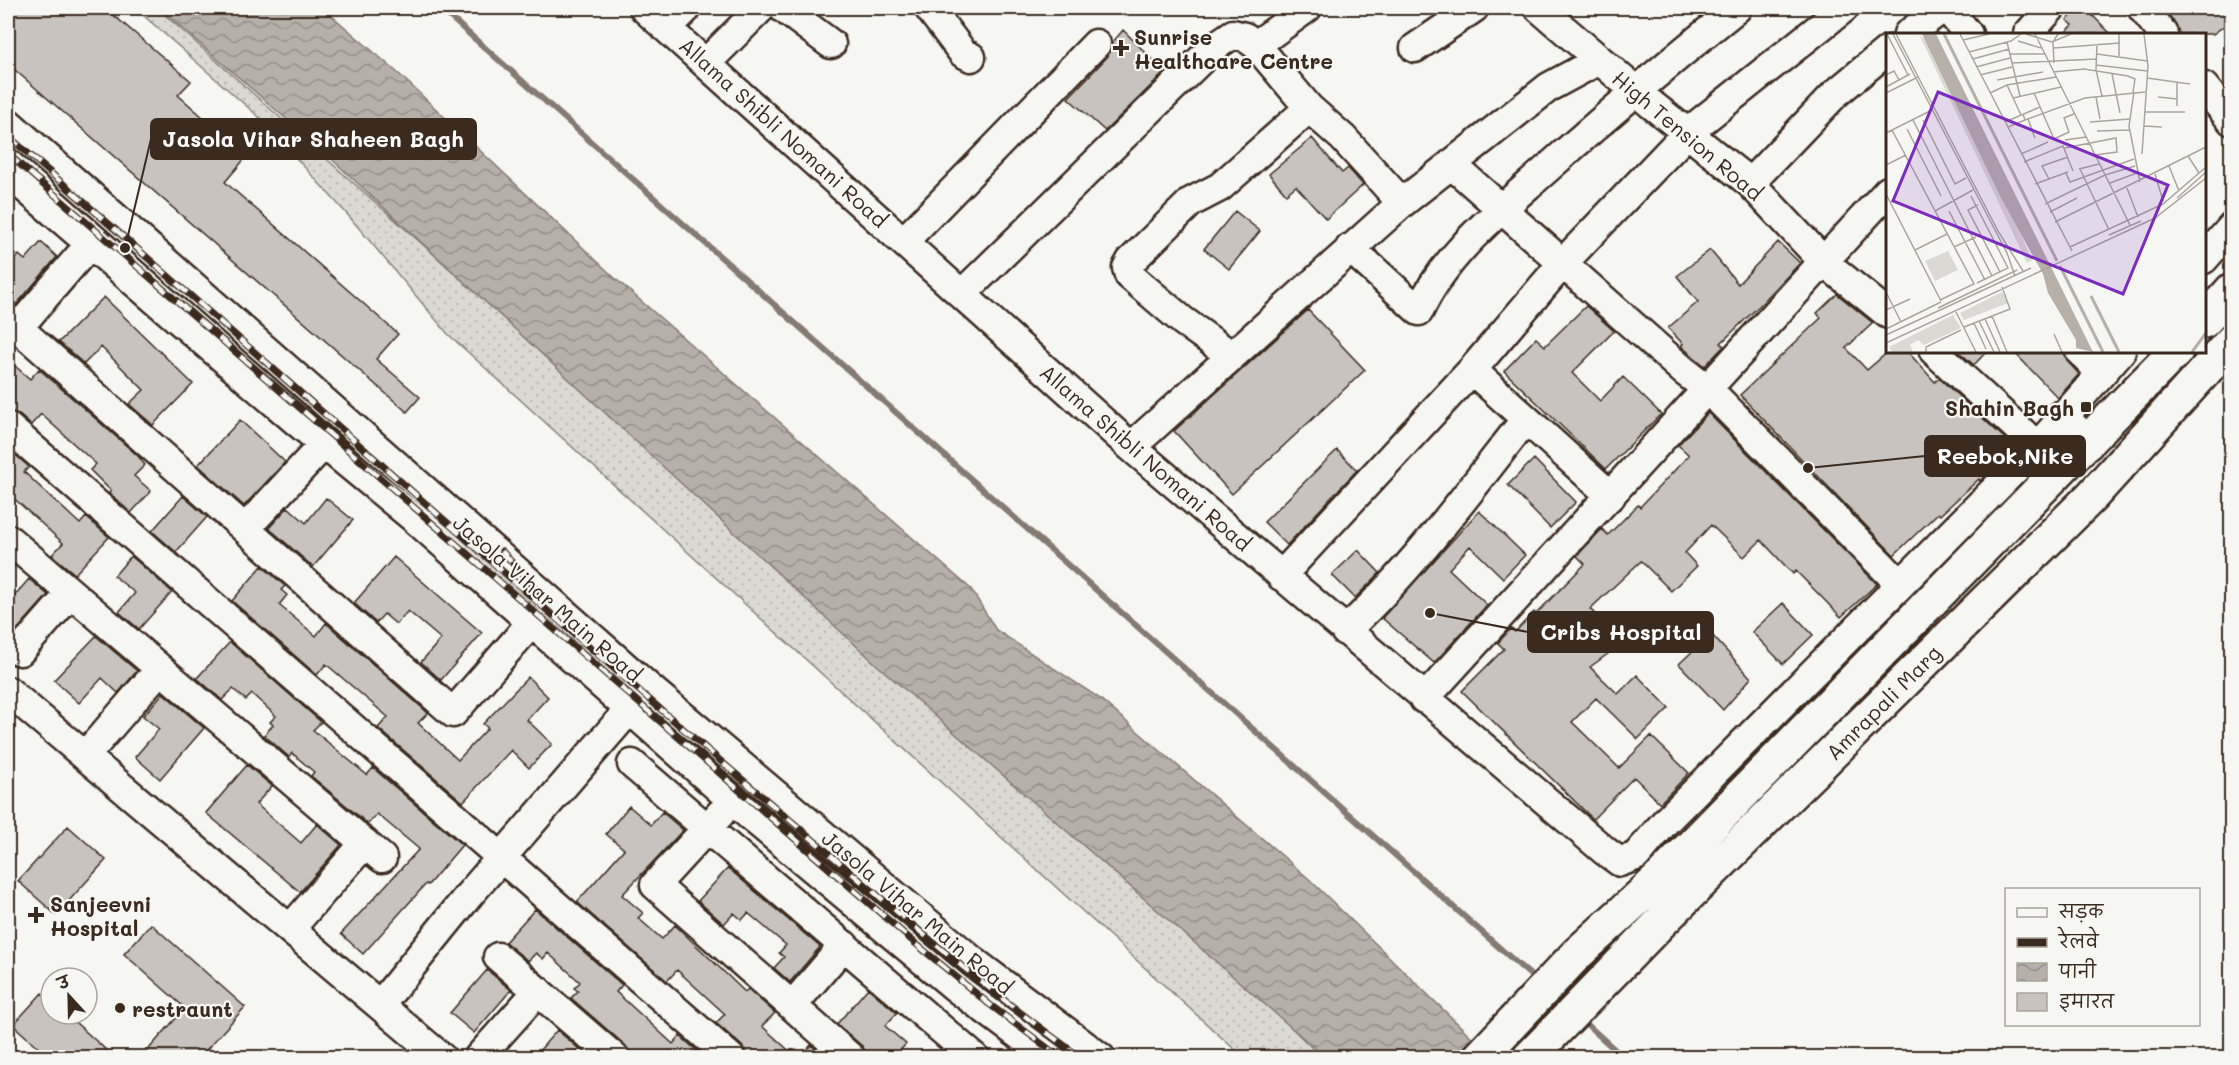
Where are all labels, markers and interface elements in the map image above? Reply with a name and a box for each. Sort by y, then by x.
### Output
place label: Sunrise Healthcare Centre [1134,23,1333,74]
street label: Allama Shibli Nomani Road [674,31,894,233]
inset map [1886,33,2206,352]
marker: Sunrise Healthcare Centre [1112,39,1130,57]
street label: High Tension Road [1607,64,1769,206]
callout: Jasola Vihar Shaheen Bagh [151,119,476,159]
text: Jasola Vihar Shaheen Bagh [162,124,464,153]
street label: Allama Shibli Nomani Road [1035,358,1257,556]
place label: Shahin Bagh [1945,394,2074,421]
marker: Shahin Bagh [2079,400,2093,414]
callout: Reebok,Nike [1925,436,2085,476]
text: Reebok,Nike [1937,441,2073,470]
street label: Jasola Vihar Main Road [448,509,648,687]
callout: Cribs Hospital [1528,612,1713,652]
text: Cribs Hospital [1541,617,1701,646]
street label: Amrapali Marg [1820,639,1946,765]
street label: Jasola Vihar Main Road [817,824,1019,1000]
legend [2005,888,2200,1026]
place label: Sanjeevni Hospital [50,890,152,941]
text: सड़क [2058,899,2104,923]
marker: Sanjeevni Hospital [27,906,45,924]
text: रेलवे [2057,926,2100,953]
text: पानी [2058,958,2097,983]
north arrow [39,966,99,1026]
text: उ [52,969,73,994]
text: इमारत [2059,989,2115,1013]
place label: restraunt [132,995,233,1022]
marker: restraunt [113,1001,127,1015]

